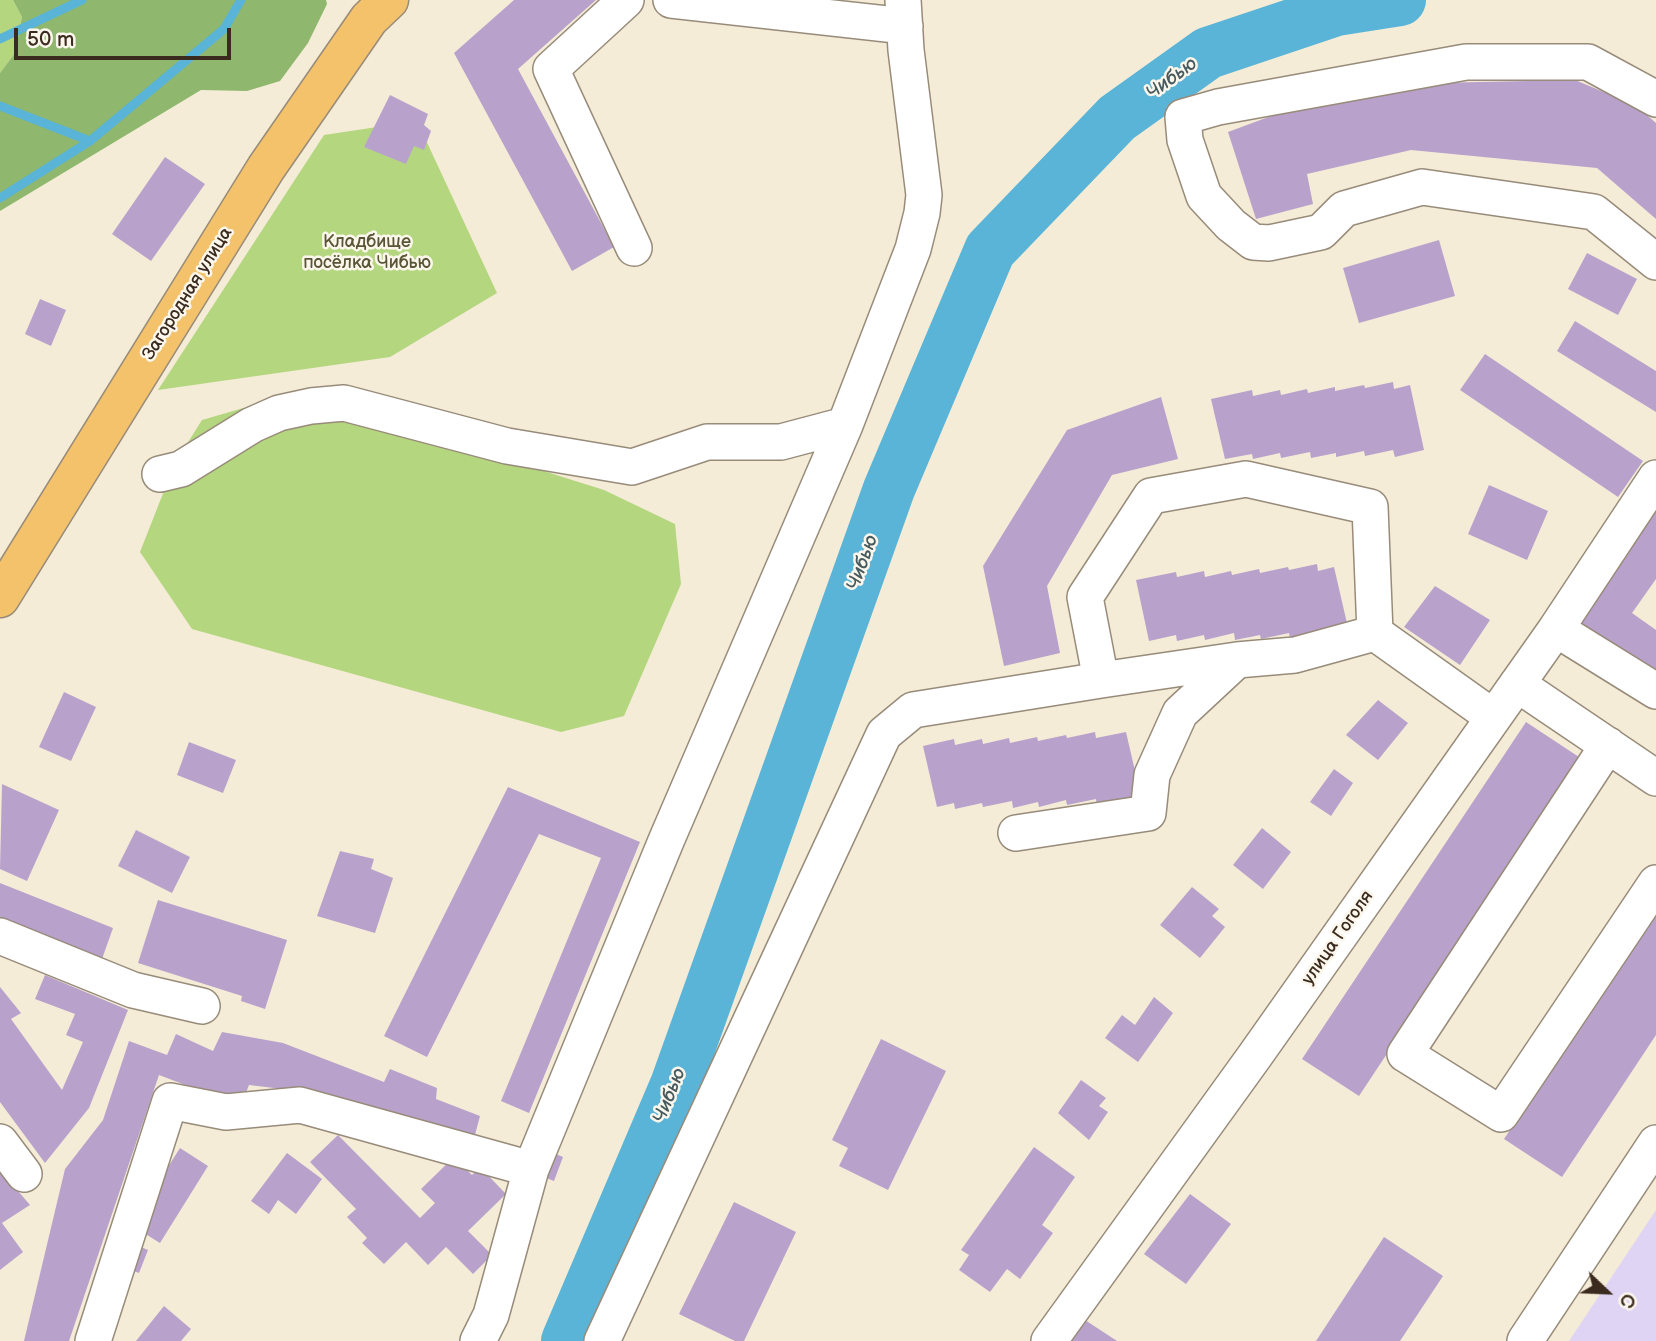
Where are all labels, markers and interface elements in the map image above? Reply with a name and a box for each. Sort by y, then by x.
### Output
scale bar [18,14,234,58]
text: 50 m [27,27,74,52]
water label: Чибью [1142,53,1202,105]
street label: Загородная улица [138,224,238,364]
park label: Кладбище посёлка Чибью [303,231,431,274]
water label: Чибью [842,532,884,594]
street label: улица Гоголя [1298,887,1378,989]
water label: Чибью [649,1065,691,1127]
north arrow [1572,1257,1642,1327]
text: С [1614,1290,1640,1311]

